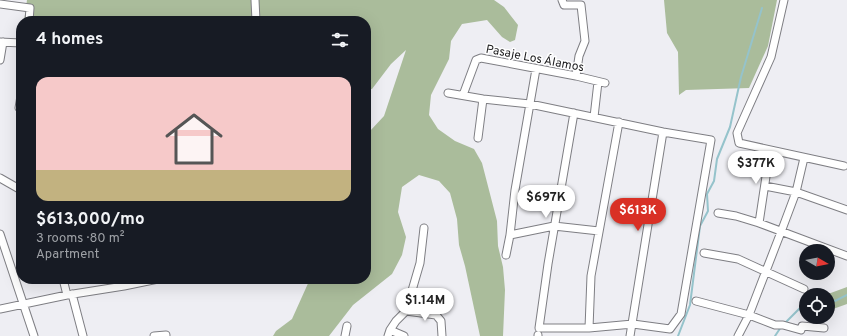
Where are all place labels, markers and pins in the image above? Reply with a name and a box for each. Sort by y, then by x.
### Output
pin: $377K [728,151,784,185]
pin: $697K [518,185,574,219]
pin: $613K [610,198,666,232]
pin: $1.14M [392,288,458,322]

